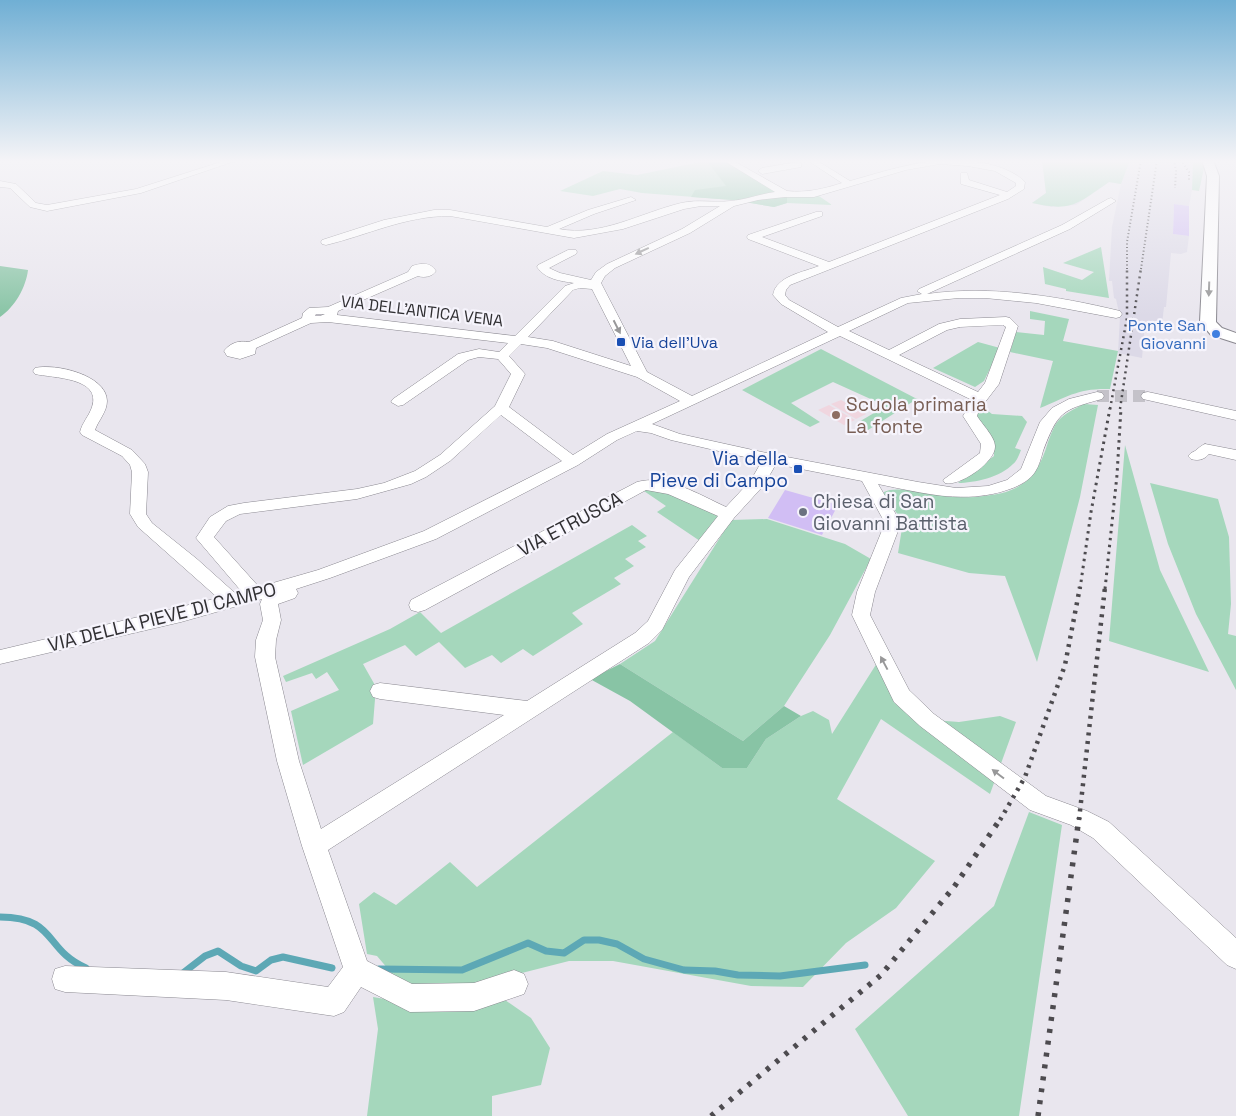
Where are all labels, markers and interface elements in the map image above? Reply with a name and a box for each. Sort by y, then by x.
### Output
one-way arrow [635,248,649,256]
one-way arrow [1205,281,1213,297]
street label: VIA DELL'ANTICA VENA [340,291,504,331]
place label: Ponte San Giovanni [1128,315,1206,354]
one-way arrow [613,319,621,334]
marker: Ponte San Giovanni [1210,328,1222,340]
place label: Via dell'Uva [631,332,718,353]
marker: Via dell'Uva [615,336,627,348]
place label: Scuola primaria La fonte [846,392,987,439]
marker: Scuola primaria La fonte [830,409,842,421]
place label: Via della Pieve di Campo [650,446,788,493]
marker: Via della Pieve di Campo [792,463,804,475]
street label: VIA ETRUSCA [513,486,627,562]
place label: Chiesa di San Giovanni Battista [813,489,968,536]
marker: Chiesa di San Giovanni Battista [797,506,809,518]
street label: VIA DELLA PIEVE DI CAMPO [45,577,279,657]
one-way arrow [880,655,888,670]
one-way arrow [992,769,1005,780]

